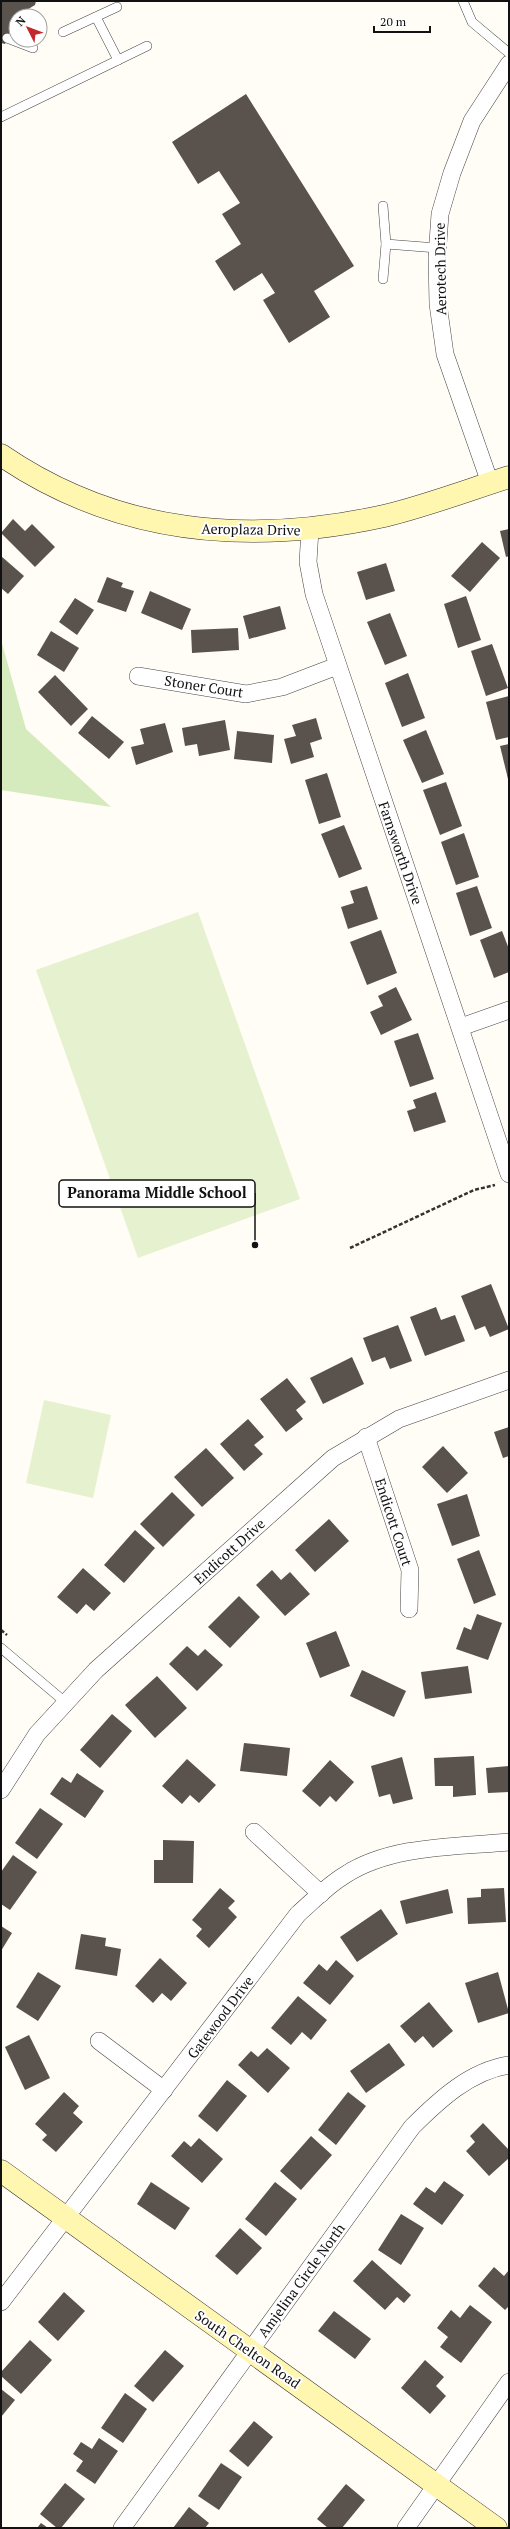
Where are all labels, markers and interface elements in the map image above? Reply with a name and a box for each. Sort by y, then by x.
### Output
north arrow [8,8,48,48]
scale bar [374,8,430,34]
text: N [13,13,29,29]
text: 20 m [380,14,407,29]
street label: Aerotech Drive [430,222,450,316]
street label: Aeroplaza Drive [201,519,301,539]
street label: Stoner Court [163,670,246,702]
street label: Farnsworth Drive [374,799,428,907]
callout: Panorama Middle School [59,1180,255,1207]
text: Panorama Middle School [67,1182,247,1202]
street label: Endicott Court [371,1476,417,1569]
street label: Endicott Drive [189,1514,269,1588]
street label: Gatewood Drive [183,1972,257,2062]
street label: Amjelina Circle North [253,2219,349,2341]
street label: South Chelton Road [192,2306,305,2393]

